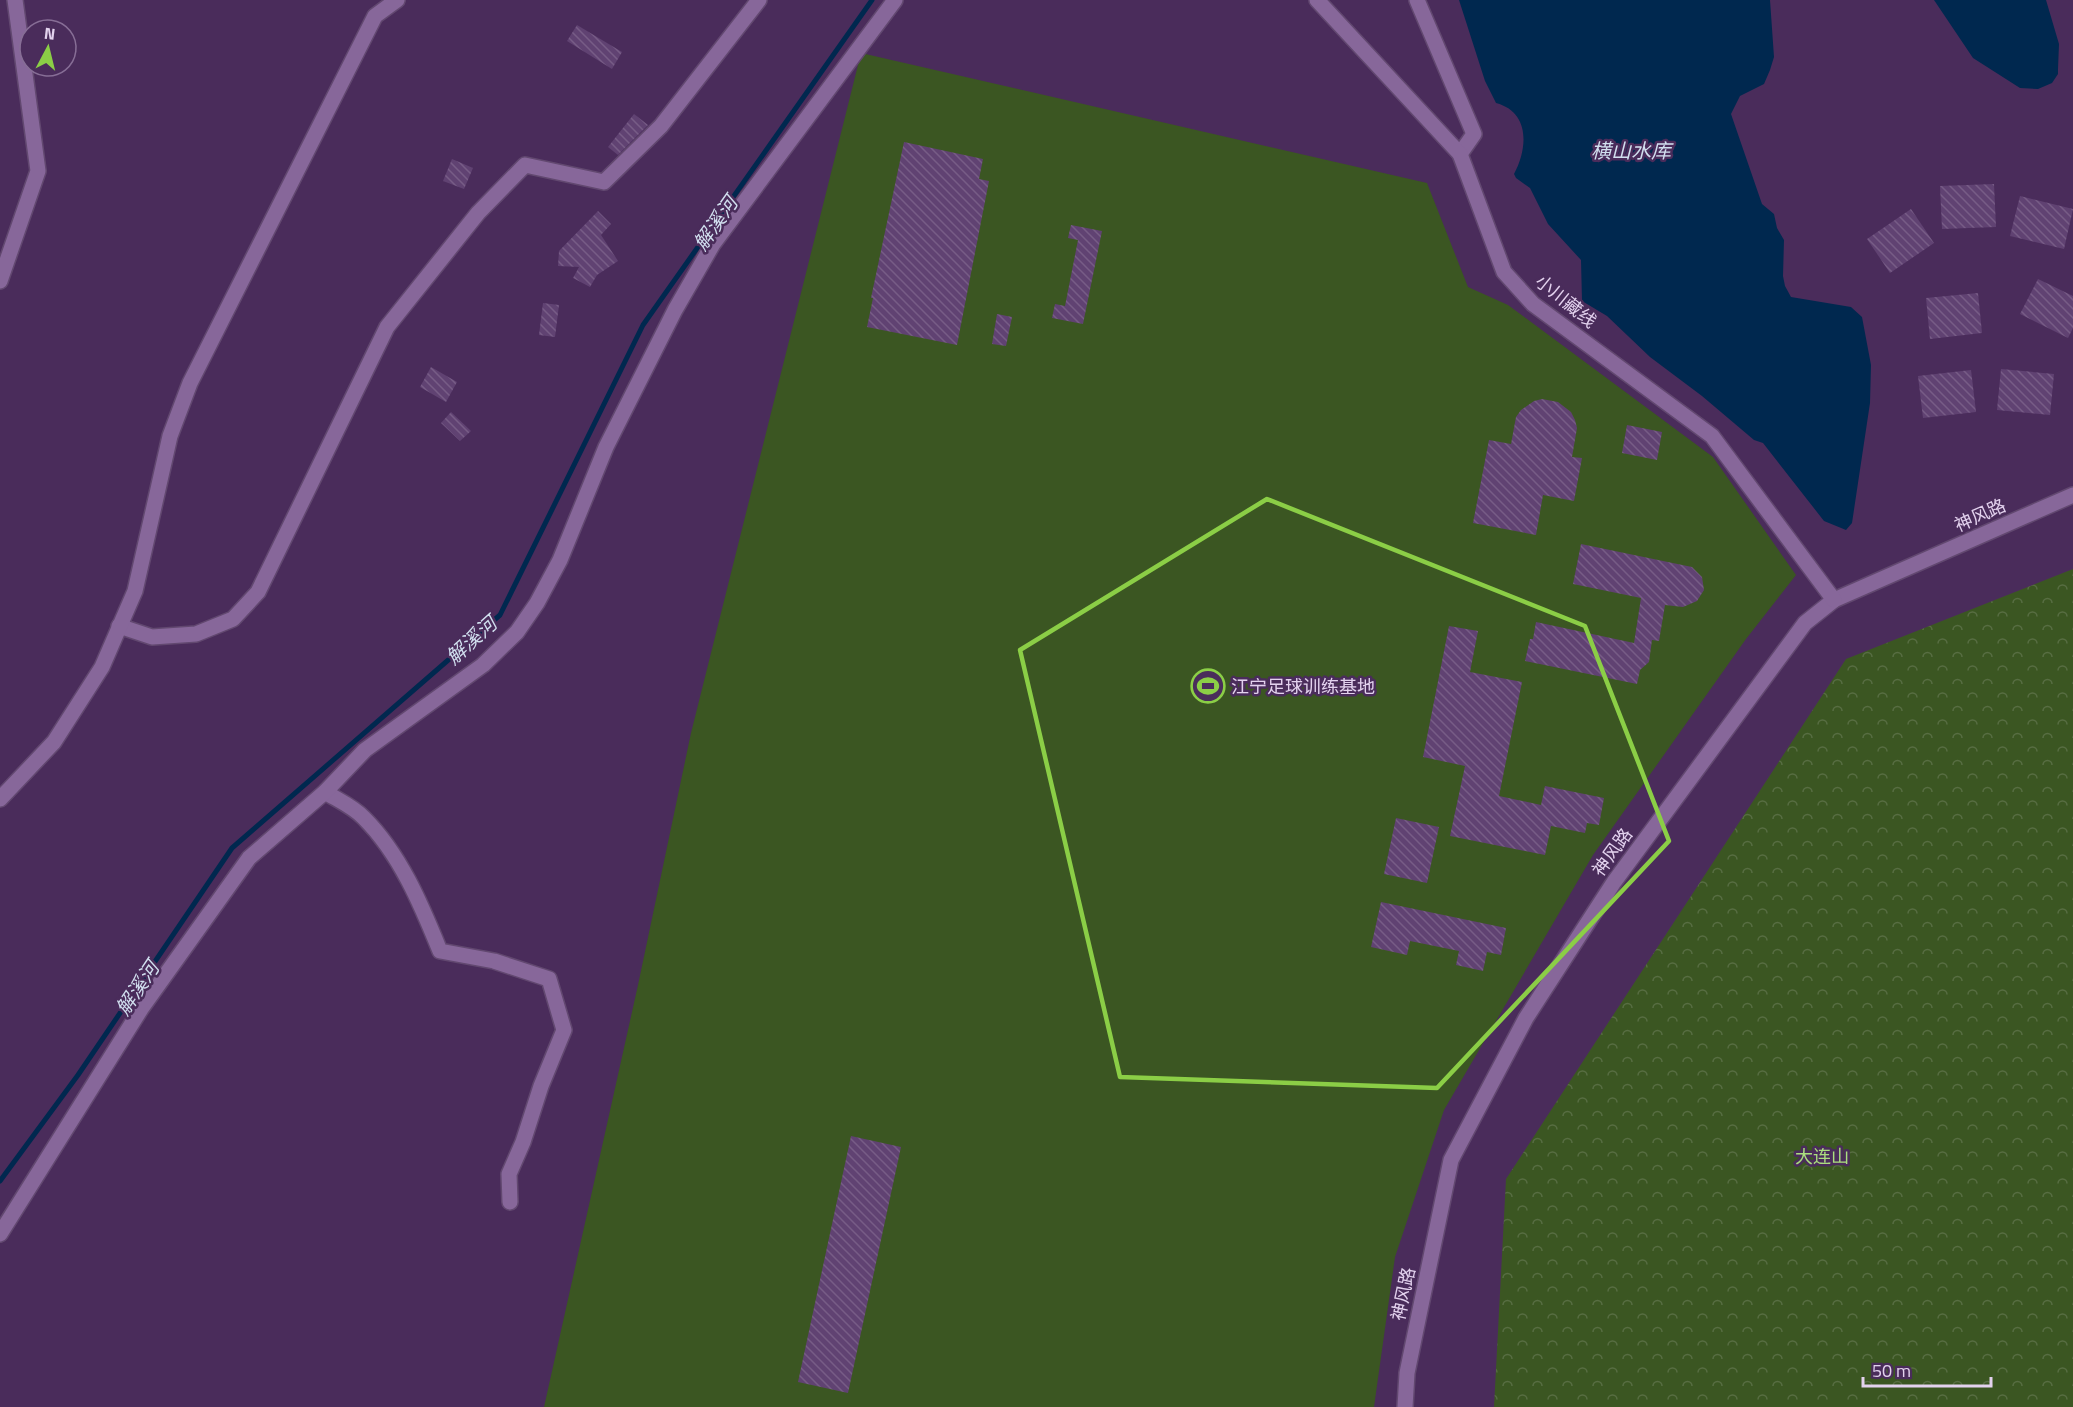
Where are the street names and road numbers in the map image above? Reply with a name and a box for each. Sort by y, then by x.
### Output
street label: 小川藏线 [1530,268,1602,334]
street label: 神风路 [1950,492,2010,538]
street label: 神风路 [1585,822,1639,882]
street label: 神风路 [1384,1265,1422,1323]

